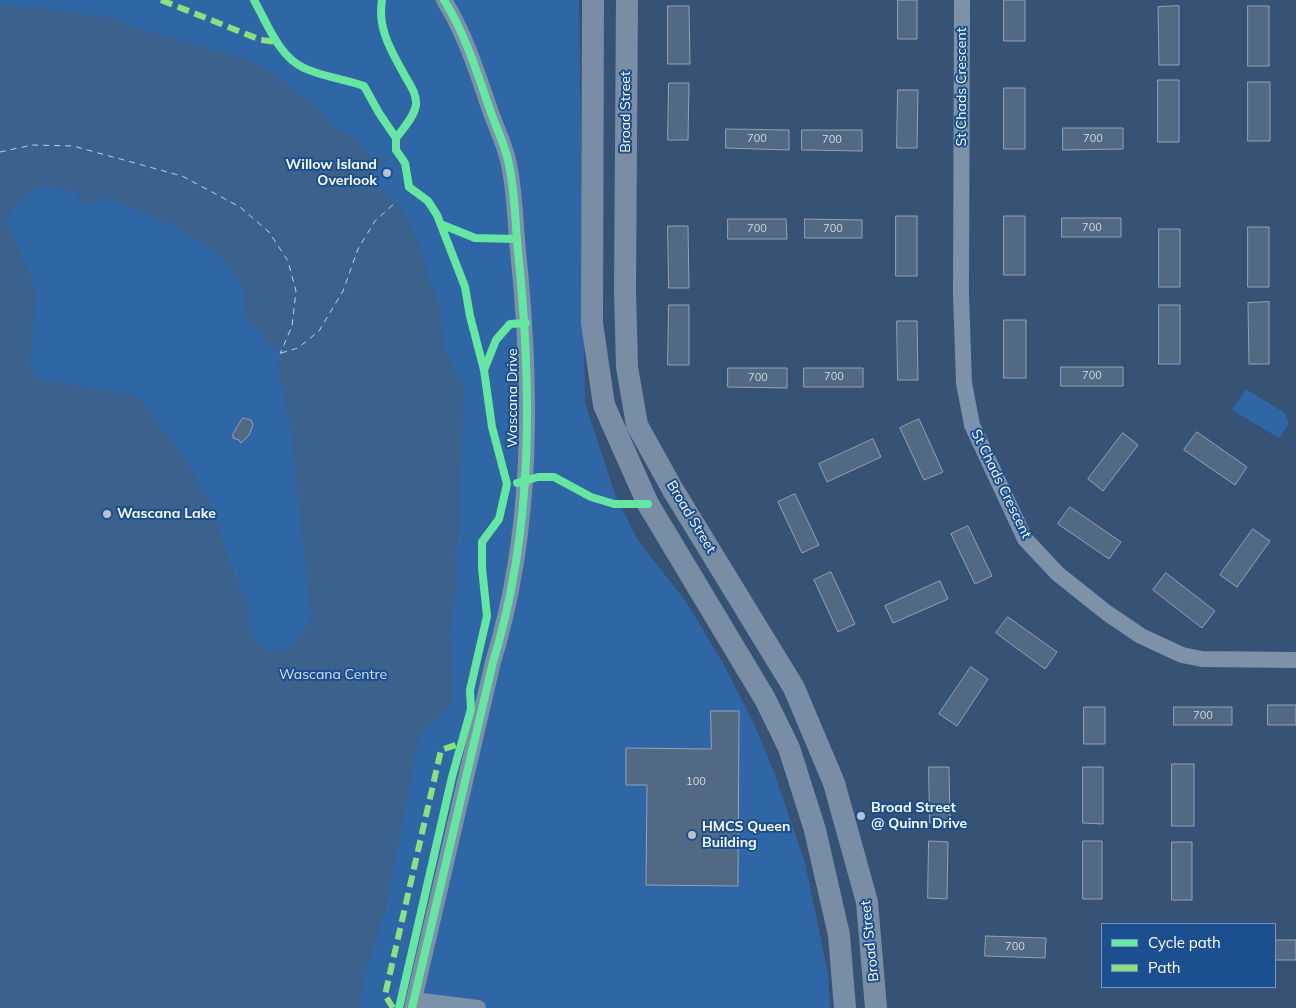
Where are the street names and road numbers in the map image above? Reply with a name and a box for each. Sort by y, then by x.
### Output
street label: St Chads Crescent [954,27,970,147]
street label: Broad Street [618,71,634,153]
street label: Wascana Drive [505,348,521,448]
street label: St Chads Crescent [967,427,1035,541]
street label: Broad Street [663,478,719,556]
street label: Broad Street [857,900,883,982]

